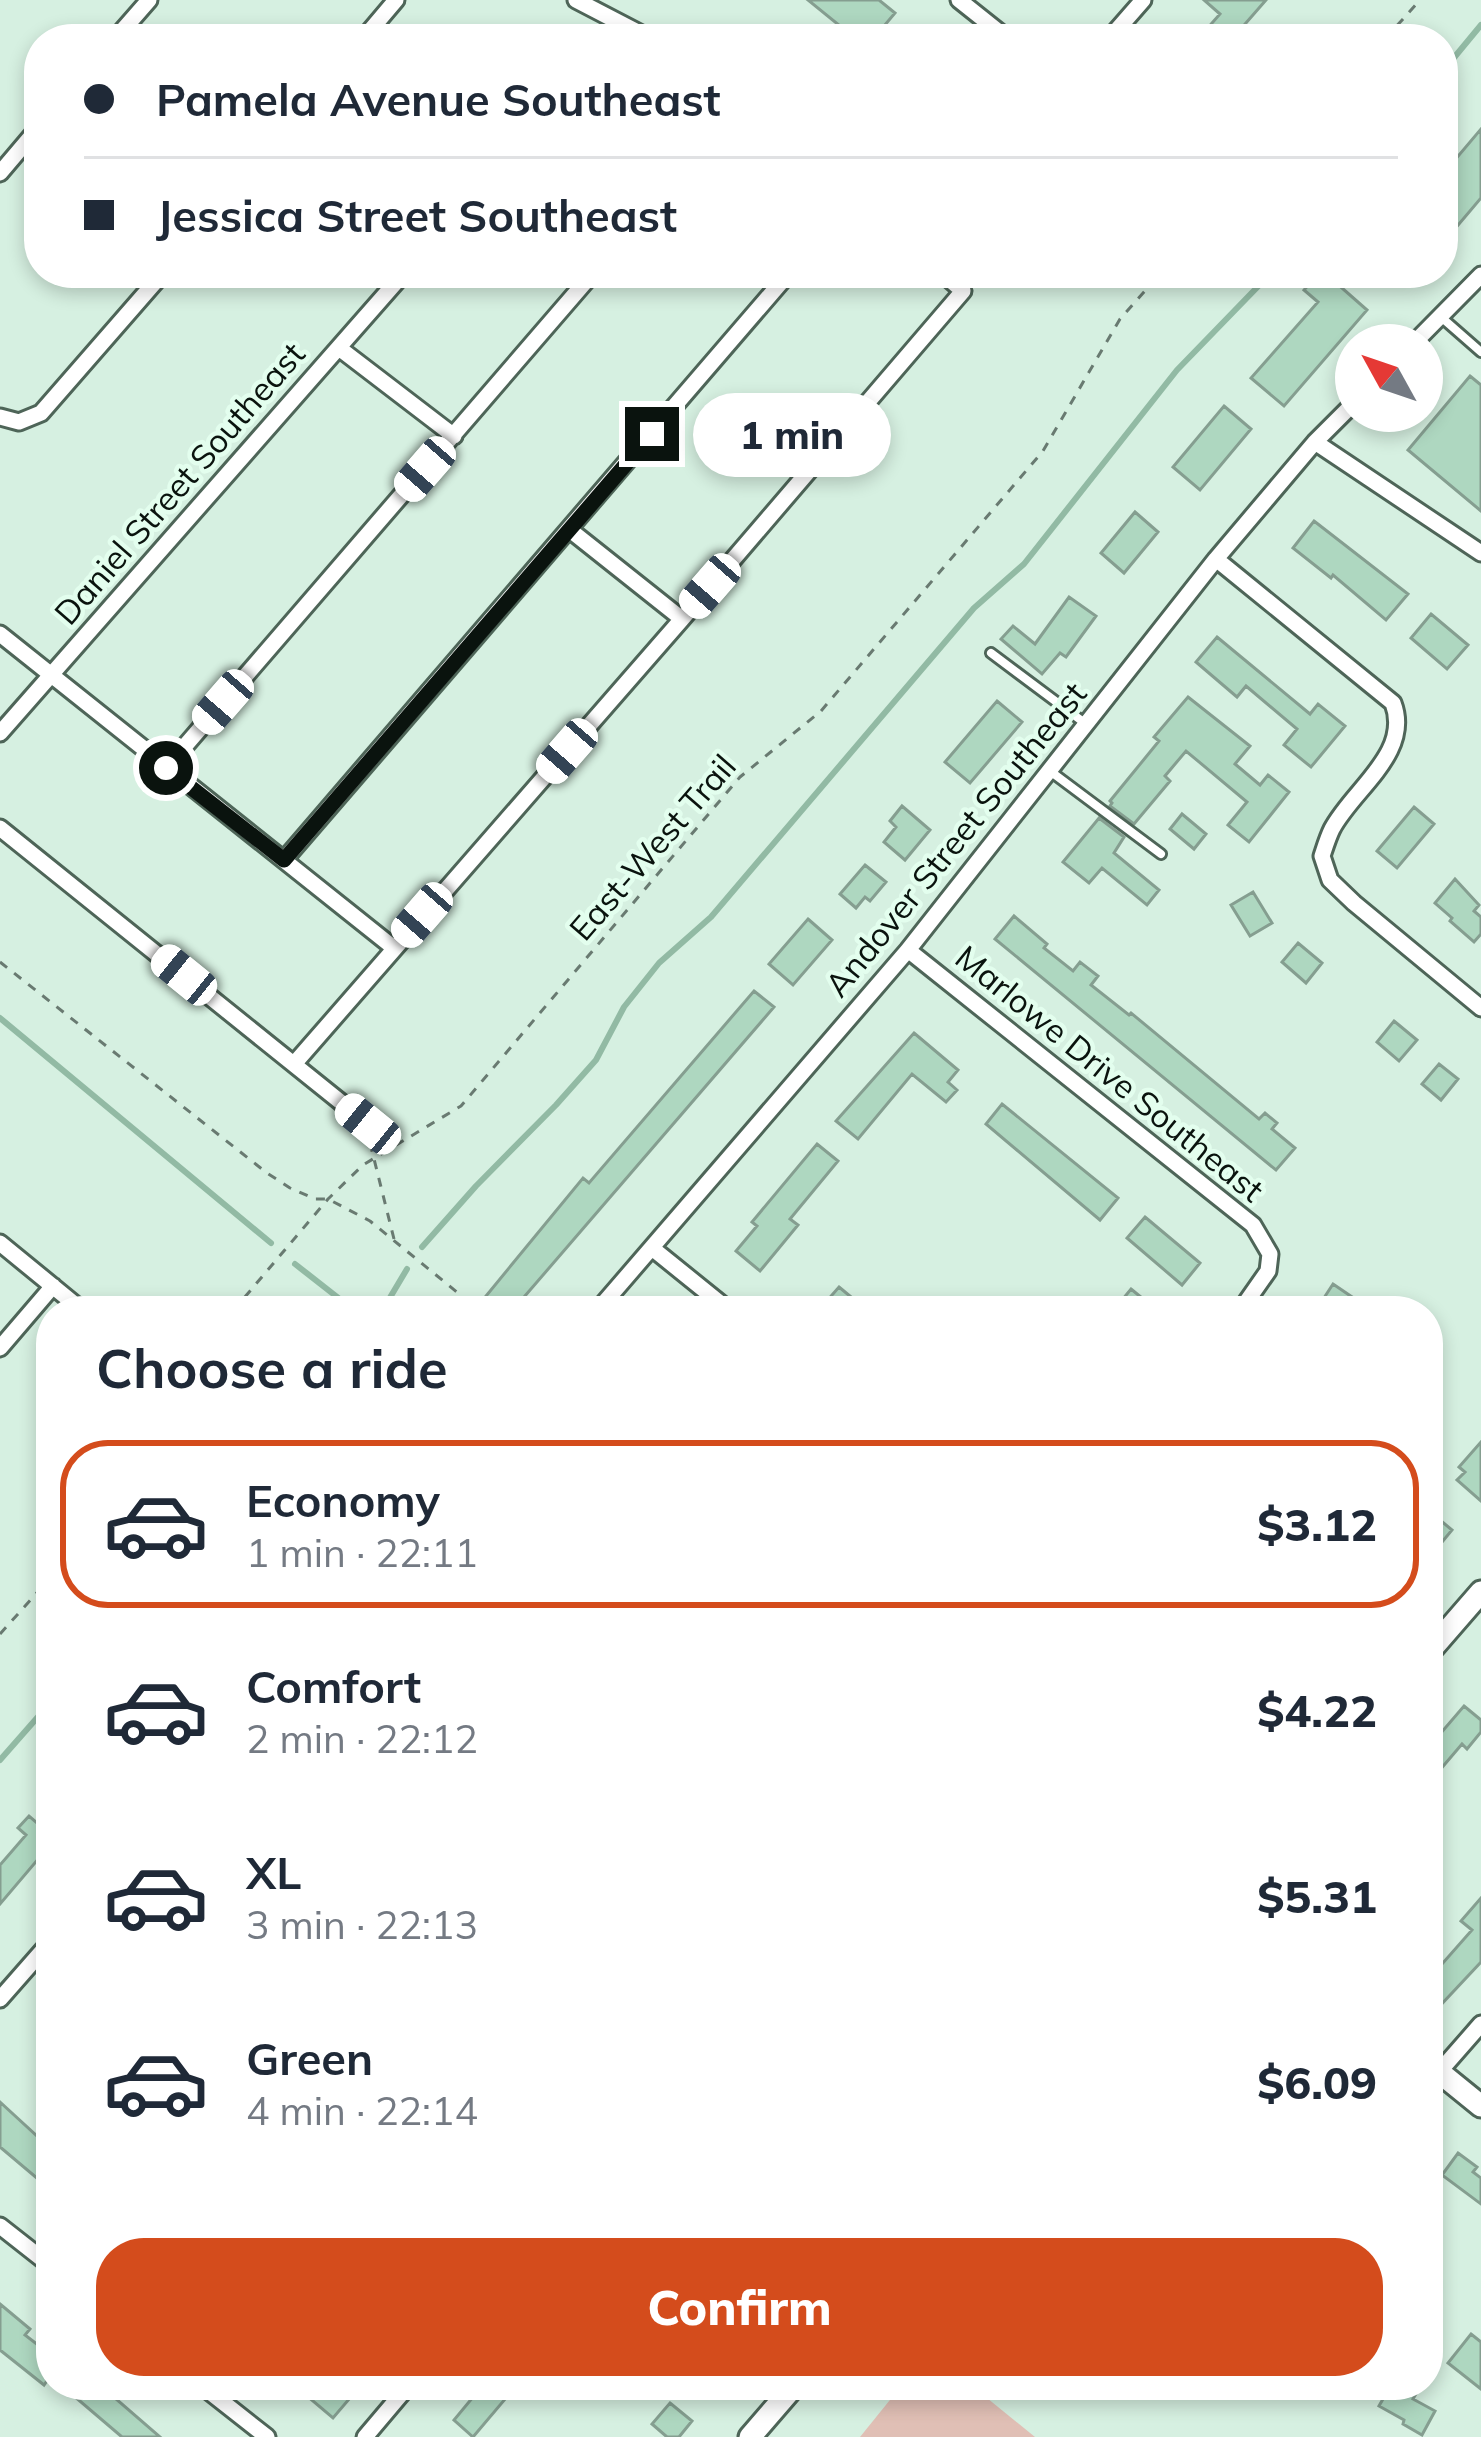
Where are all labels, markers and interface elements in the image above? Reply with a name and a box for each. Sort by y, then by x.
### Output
text: Pamela Avenue Southeast [156,71,721,127]
text: Jessica Street Southeast [156,187,677,243]
north arrow [1335,324,1443,432]
map controls [1335,324,1443,432]
street label: Daniel Street Southeast [45,333,313,633]
callout: 1 min [694,392,892,476]
route end [625,407,679,461]
text: 1 min [740,410,844,459]
car [388,430,462,508]
car [673,547,747,625]
car [186,663,260,741]
street label: Andover Street Southeast [816,674,1094,1004]
car [530,712,604,790]
route start [139,741,193,795]
street label: East-West Trail [560,746,744,948]
car [385,876,459,954]
street label: Marlowe Drive Southeast [948,936,1272,1210]
car [145,938,223,1012]
car [329,1087,407,1161]
text: Choose a ride [96,1334,448,1402]
icon: car [102,1470,210,1578]
text: Economy [246,1472,440,1528]
text: $3.12 [1257,1496,1377,1552]
text: 1 min · 22:11 [246,1528,478,1577]
icon: car [102,1656,210,1764]
text: Comfort [246,1658,421,1714]
text: $4.22 [1257,1682,1377,1738]
text: 2 min · 22:12 [246,1714,478,1763]
icon: car [102,1842,210,1950]
text: XL [246,1844,301,1900]
text: $5.31 [1257,1868,1377,1924]
text: 3 min · 22:13 [246,1900,478,1949]
icon: car [102,2028,210,2136]
text: Green [246,2030,373,2086]
text: $6.09 [1257,2054,1377,2110]
text: 4 min · 22:14 [246,2086,478,2135]
button: Confirm [96,2238,1383,2376]

